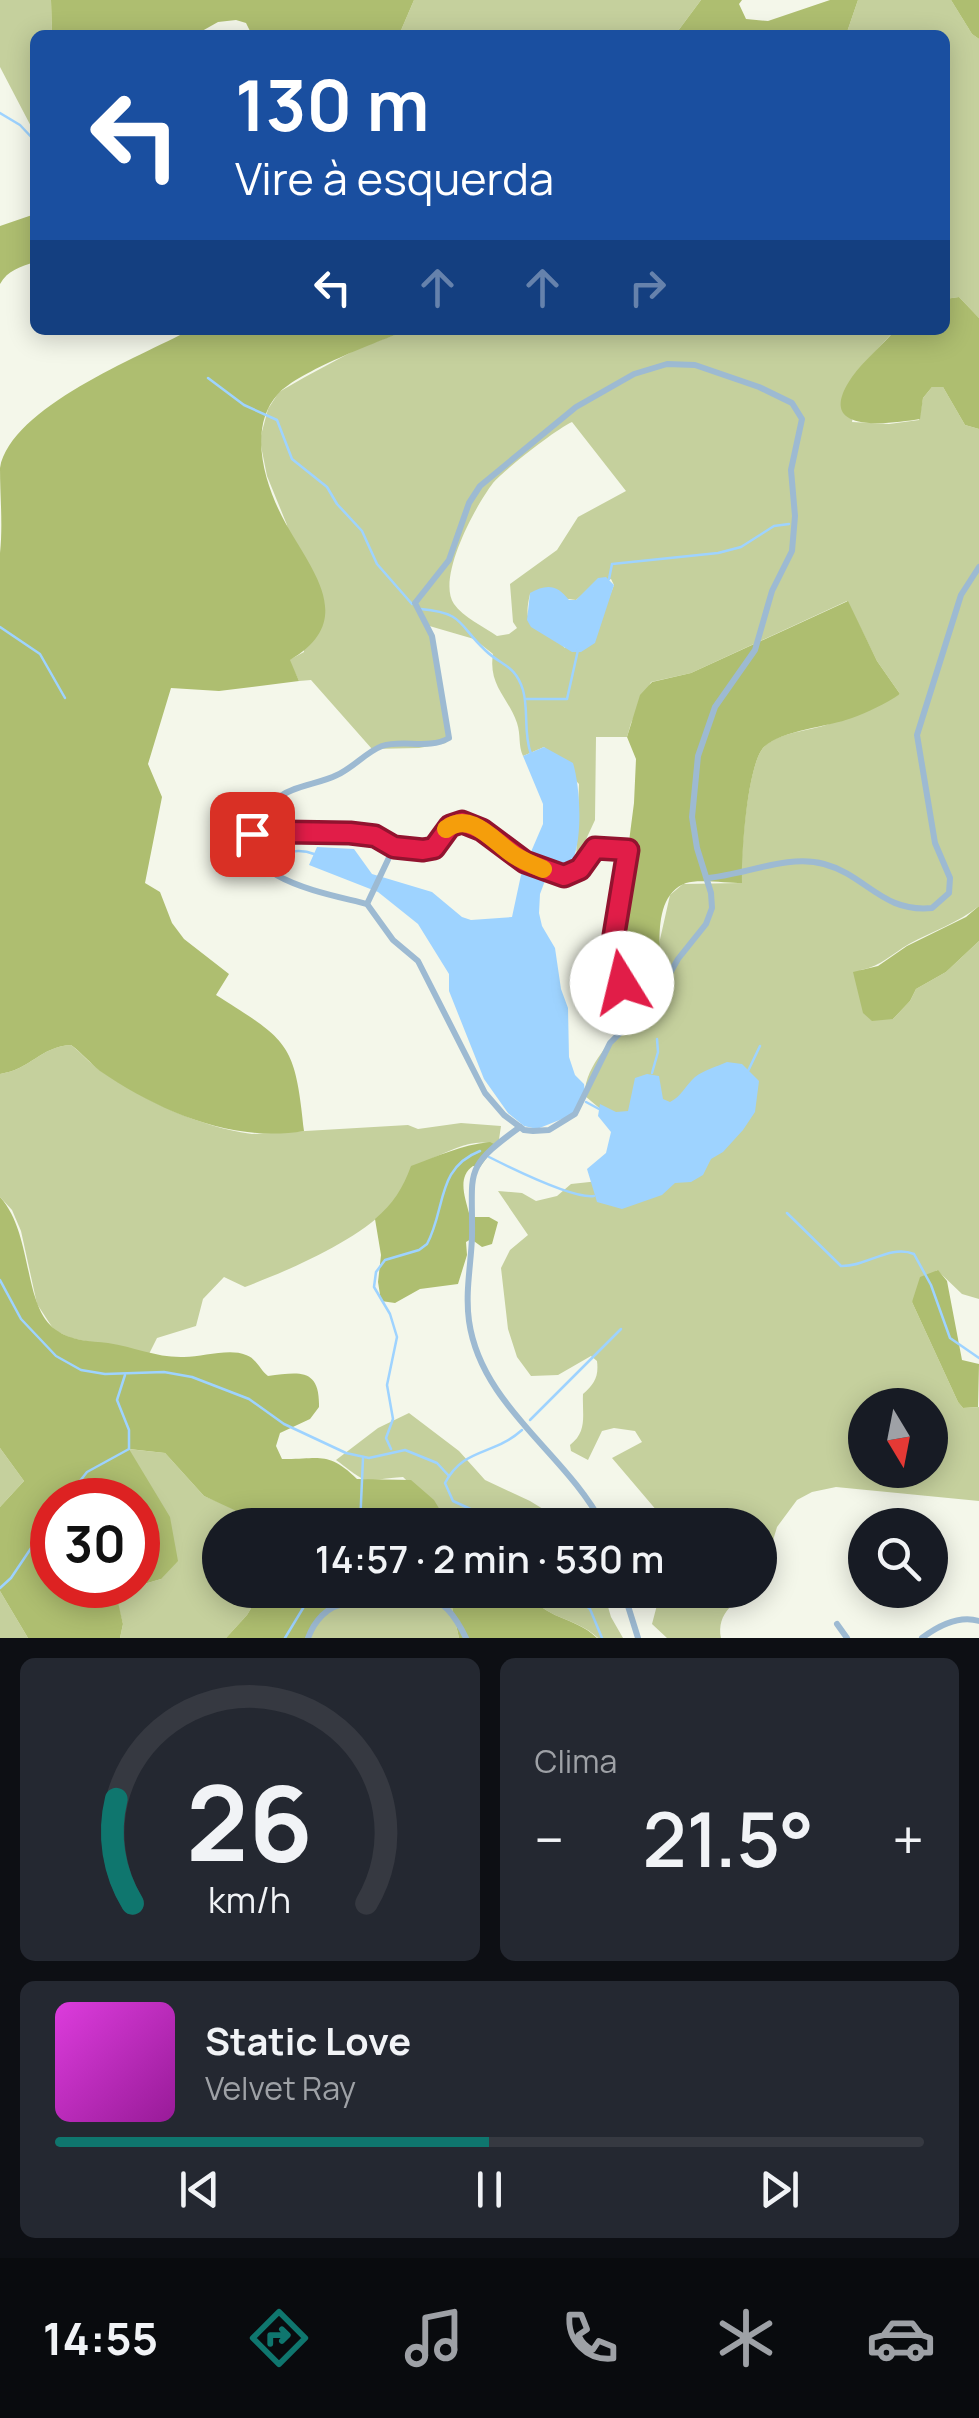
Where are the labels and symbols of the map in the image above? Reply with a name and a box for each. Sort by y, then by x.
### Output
pin [210,792,295,877]
position arrow [570,931,674,1035]
north arrow [848,1388,948,1488]
speed limit sign: 30 [30,1478,160,1608]

